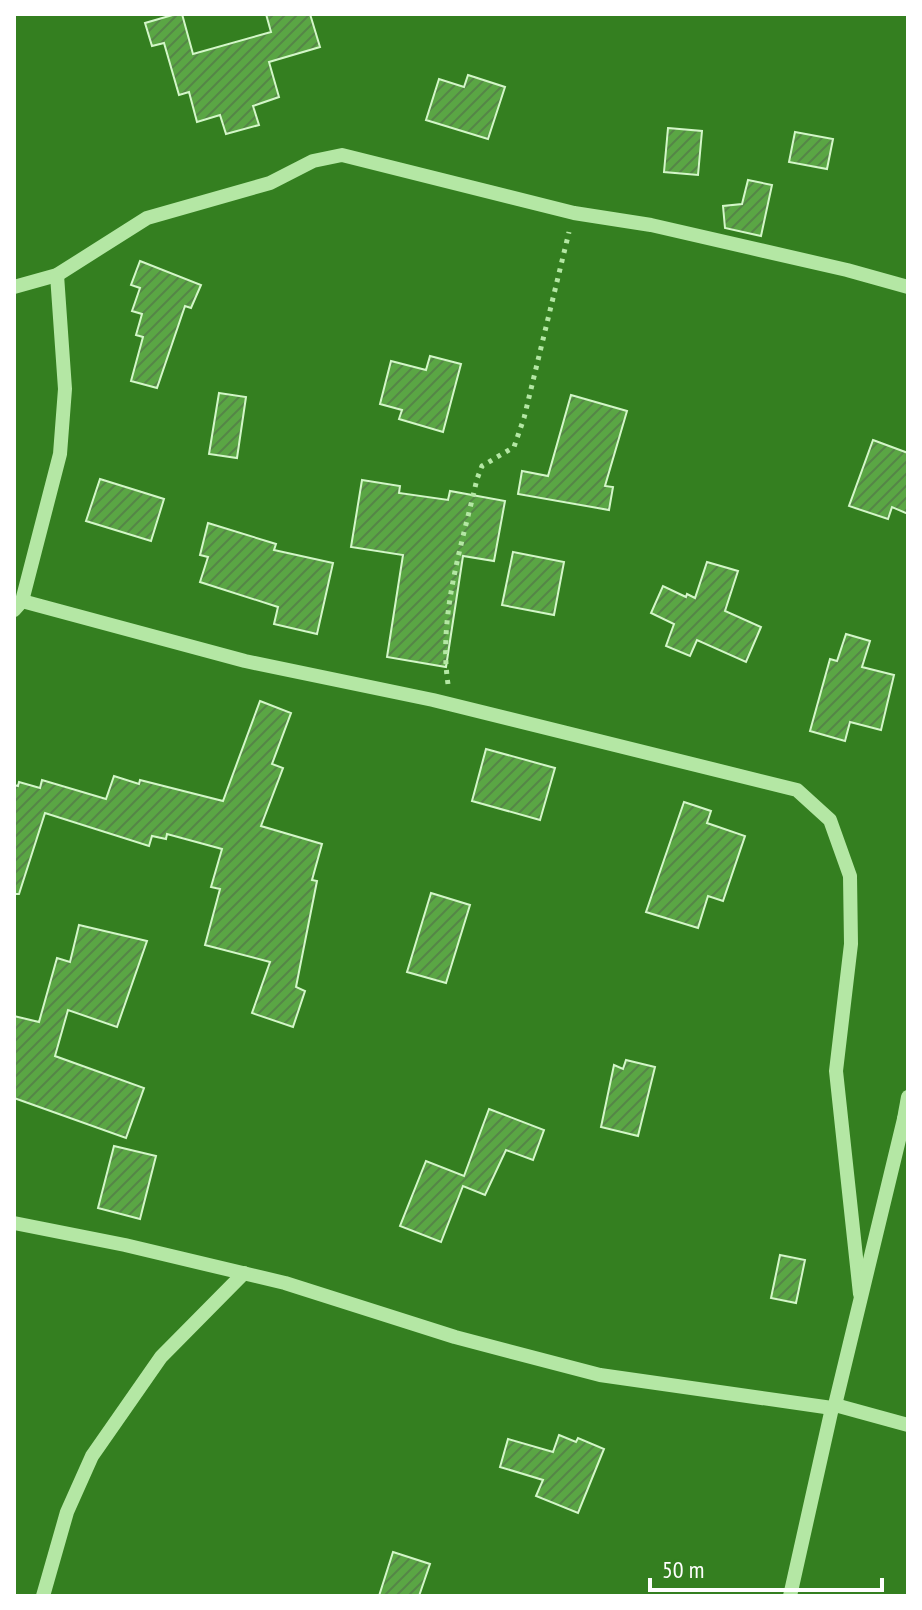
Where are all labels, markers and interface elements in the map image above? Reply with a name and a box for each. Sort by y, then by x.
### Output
scale bar [650,1542,882,1592]
text: 50 m [662,1554,704,1585]

